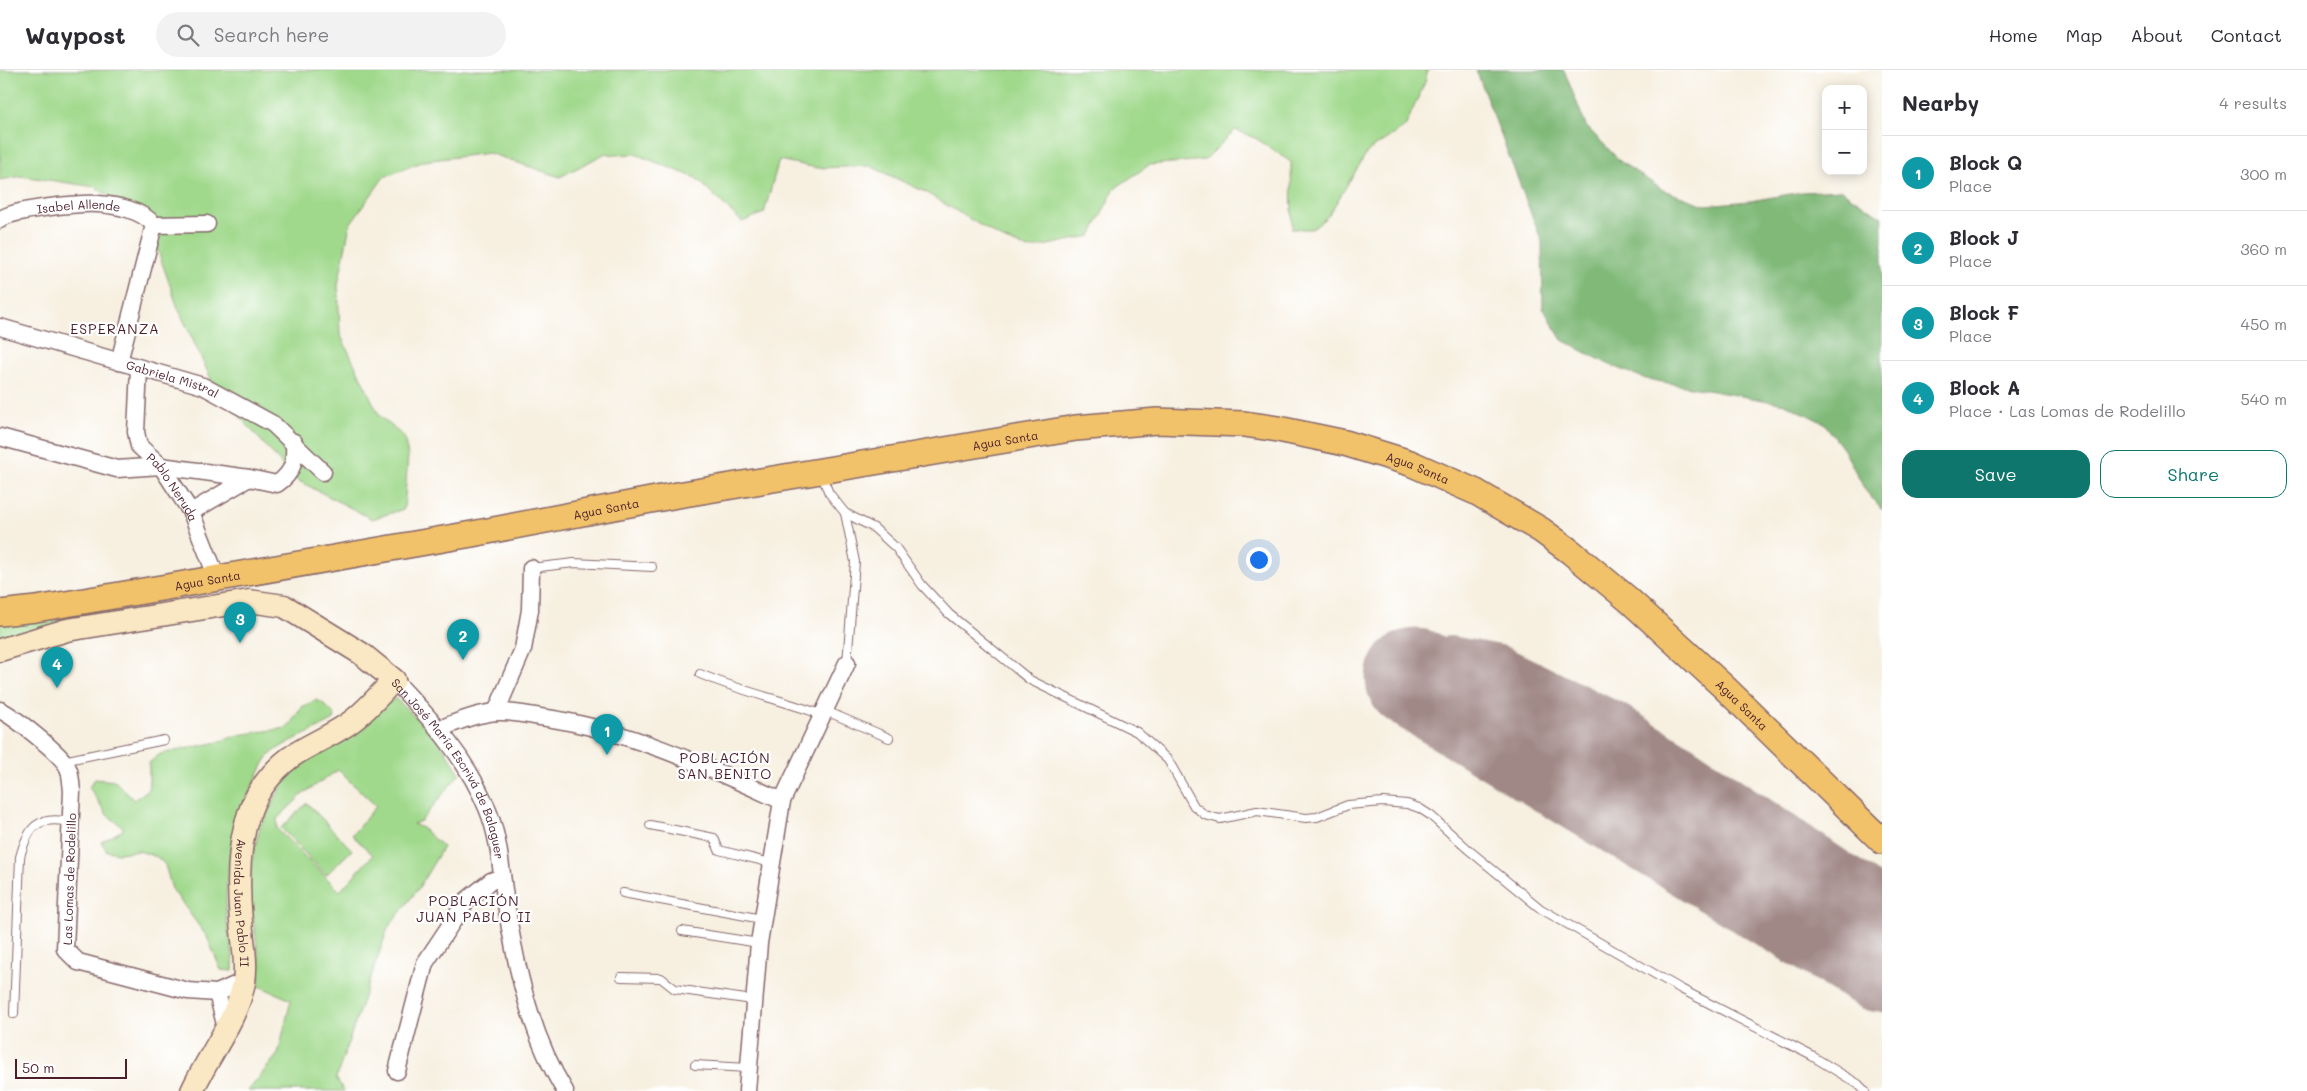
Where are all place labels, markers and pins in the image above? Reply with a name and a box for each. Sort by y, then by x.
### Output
pin: 3 [224,602,256,643]
pin: 2 [447,619,479,660]
pin: 4 [41,647,73,688]
pin: 1 [591,714,623,755]

